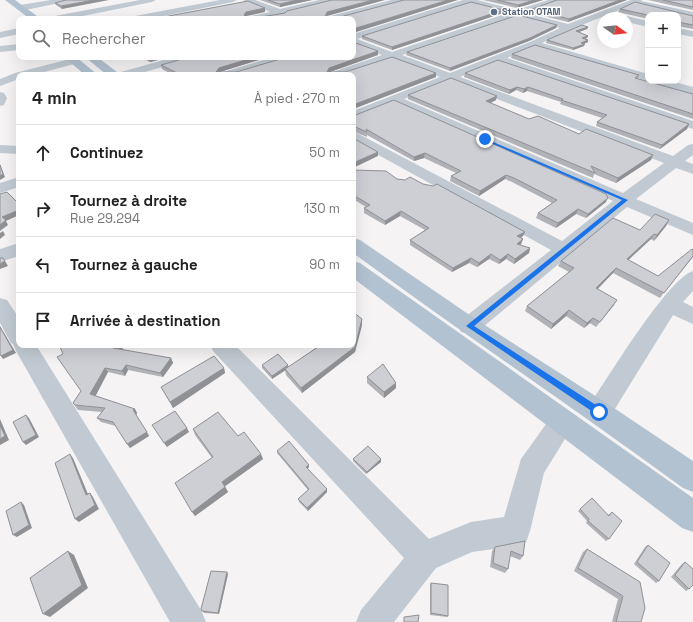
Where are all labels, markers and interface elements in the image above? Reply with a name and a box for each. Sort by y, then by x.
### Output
place label: Station OTAM [502,6,561,18]
marker: Station OTAM [489,7,499,17]
north arrow [597,12,633,48]
map controls [645,12,681,84]
button: + [645,12,681,48]
search box [16,16,356,60]
icon: search [30,27,52,49]
text: Rechercher [62,29,145,48]
button: − [645,48,681,84]
text: 4 min [32,87,77,109]
text: À pied · 270 m [254,90,340,107]
route end [476,130,494,148]
icon: ahead [32,142,54,164]
text: Continuez [70,143,143,162]
text: 50 m [309,144,340,161]
text: Tournez à droite [70,191,187,210]
icon: right [32,198,54,220]
text: 130 m [304,200,340,217]
text: Rue 29.294 [70,210,140,227]
icon: left [32,254,54,276]
text: Tournez à gauche [70,255,198,274]
text: 90 m [309,256,340,273]
icon: arrive [32,310,54,332]
text: Arrivée à destination [70,311,220,330]
route start [590,403,608,421]

